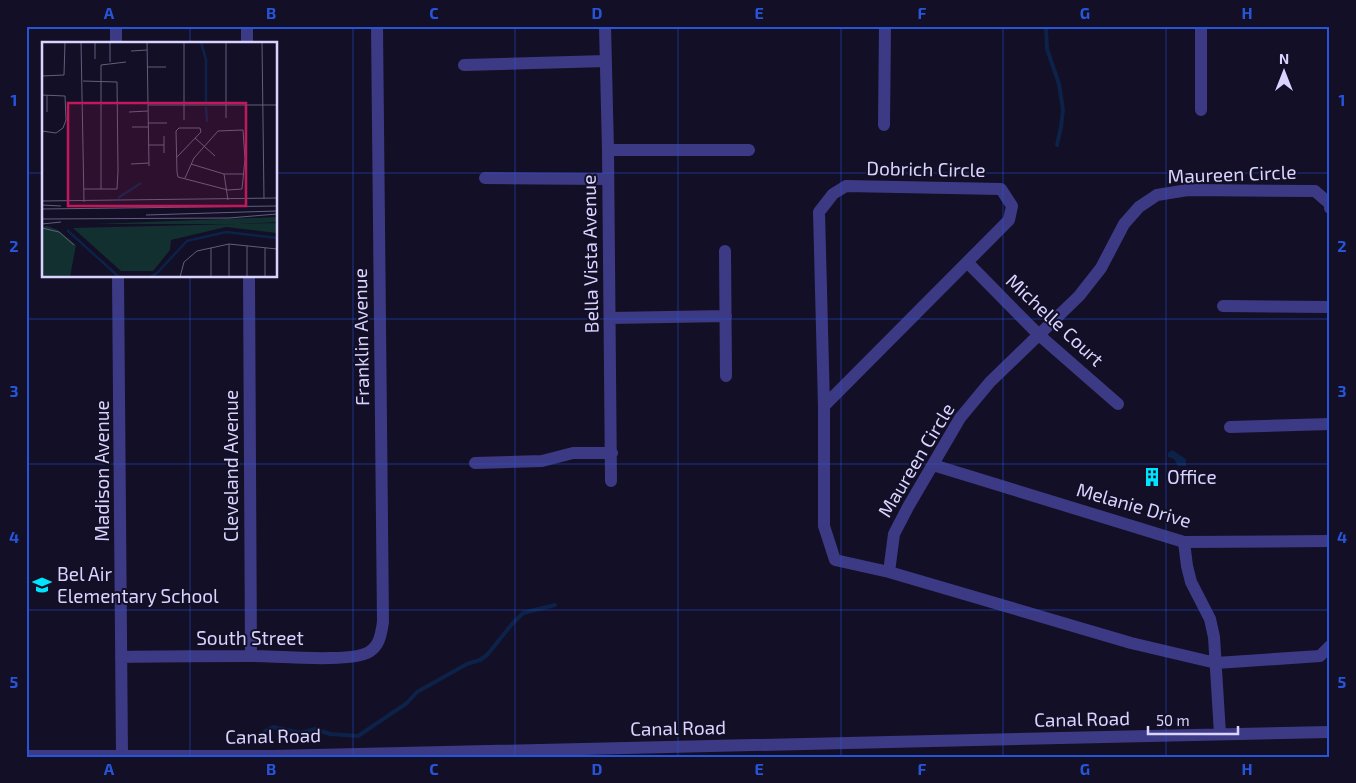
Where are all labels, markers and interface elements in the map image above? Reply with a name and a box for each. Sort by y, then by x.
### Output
text: A [104,3,115,22]
text: B [266,3,276,22]
text: C [429,3,439,22]
text: D [592,3,603,22]
text: E [754,3,764,22]
text: F [918,3,927,22]
text: G [1080,3,1090,22]
text: H [1241,3,1253,22]
inset map [42,42,278,278]
north arrow [1258,48,1308,98]
text: N [1279,50,1289,67]
text: 1 [11,90,17,109]
text: 1 [1339,90,1345,109]
street label: Dobrich Circle [866,156,986,181]
street label: Maureen Circle [1167,160,1297,187]
street label: Bella Vista Avenue [577,175,602,333]
text: 2 [9,236,19,255]
text: 2 [1337,236,1347,255]
street label: Franklin Avenue [348,268,373,406]
street label: Michelle Court [1002,269,1109,371]
text: 3 [9,381,19,400]
text: 3 [1337,381,1347,400]
street label: Cleveland Avenue [219,390,242,542]
street label: Maureen Circle [872,399,959,521]
street label: Madison Avenue [90,400,113,542]
place label: Office [1167,465,1217,488]
building icon: Office [1141,466,1163,488]
street label: Melanie Drive [1074,477,1194,532]
text: 4 [9,527,19,546]
text: 4 [1337,527,1347,546]
place label: Bel Air Elementary School [57,562,219,607]
school or university icon: Bel Air Elementary School [31,574,53,596]
street label: South Street [196,626,304,649]
text: 5 [10,672,19,691]
text: 5 [1338,672,1347,691]
scale bar [1148,703,1238,735]
street label: Canal Road [1034,706,1130,731]
text: 50 m [1156,711,1190,729]
street label: Canal Road [630,715,726,740]
street label: Canal Road [225,723,321,748]
text: A [104,759,115,778]
text: B [266,759,276,778]
text: C [429,759,439,778]
text: D [592,759,603,778]
text: E [754,759,764,778]
text: F [918,759,927,778]
text: G [1080,759,1090,778]
text: H [1241,759,1253,778]

